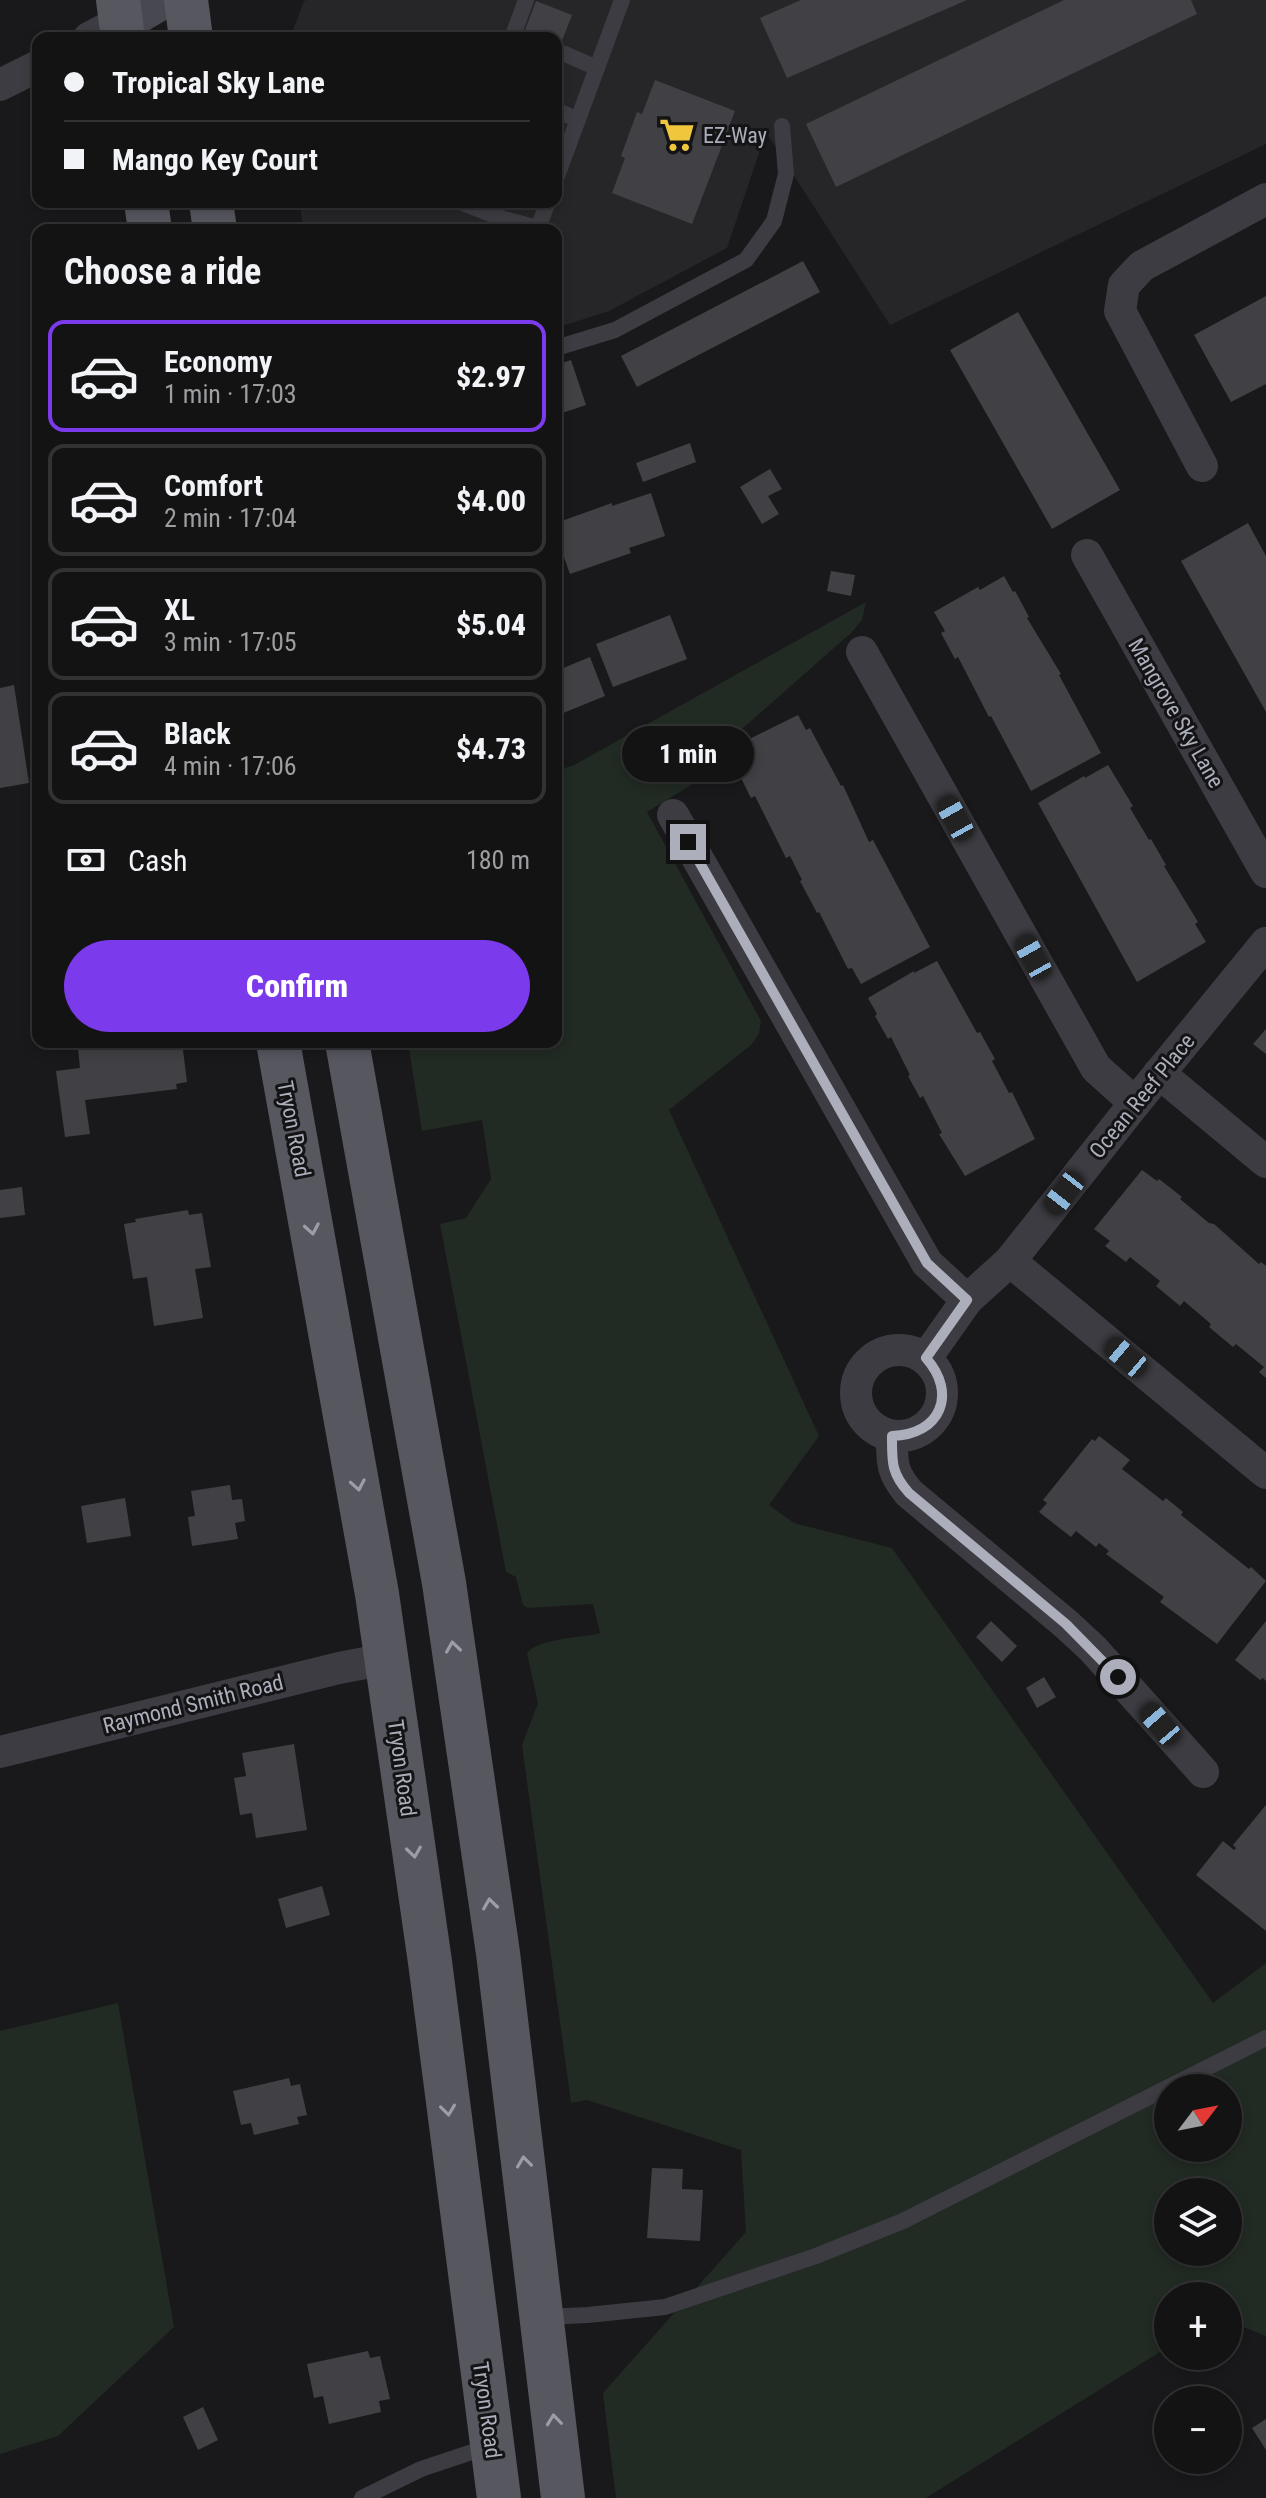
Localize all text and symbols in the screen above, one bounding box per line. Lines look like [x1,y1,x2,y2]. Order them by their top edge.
text: Tropical Sky Lane [112,65,325,100]
supermarket icon: EZ-Way [658,116,696,154]
place label: EZ-Way [703,123,767,148]
text: Mango Key Court [112,142,318,177]
text: Choose a ride [64,251,261,293]
icon: car [68,340,140,412]
text: Economy [164,344,272,379]
text: $2.97 [456,359,526,394]
text: 1 min · 17:03 [164,379,297,409]
icon: car [68,464,140,536]
text: Comfort [164,468,263,503]
text: $4.00 [456,483,526,518]
text: 2 min · 17:04 [164,503,297,533]
icon: car [68,588,140,660]
text: XL [164,592,195,627]
text: $5.04 [456,607,526,642]
text: 3 min · 17:05 [164,627,297,657]
street label: Mangrove Sky Lane [1123,634,1229,792]
icon: car [68,712,140,784]
text: Black [164,716,231,751]
callout: 1 min [622,726,754,782]
text: $4.73 [456,731,526,766]
text: 1 min [659,739,717,769]
text: 4 min · 17:06 [164,751,297,781]
car [933,791,977,845]
route end [670,824,706,860]
icon: cash [64,838,108,882]
text: Cash [128,843,188,878]
text: 180 m [466,845,530,875]
car [1011,930,1055,984]
button: Confirm [64,940,530,1032]
street label: Ocean Reef Place [1084,1029,1200,1163]
street label: Tryon Road [272,1079,316,1179]
car [1040,1167,1088,1219]
one-way arrow [303,1222,320,1236]
car [1100,1332,1152,1382]
one-way arrow [348,1478,365,1492]
one-way arrow [445,1640,462,1654]
route start [1100,1659,1136,1695]
street label: Raymond Smith Road [100,1670,286,1738]
car [1135,1698,1185,1750]
street label: Tryon Road [383,1718,421,1818]
one-way arrow [405,1846,422,1859]
one-way arrow [482,1898,499,1911]
north arrow [1154,2074,1242,2162]
map controls [1154,2074,1242,2474]
one-way arrow [440,2104,457,2117]
one-way arrow [515,2155,532,2168]
button: layers [1154,2178,1242,2266]
button: + [1154,2282,1242,2370]
street label: Tryon Road [468,2360,506,2460]
button: − [1154,2386,1242,2474]
one-way arrow [546,2414,563,2427]

